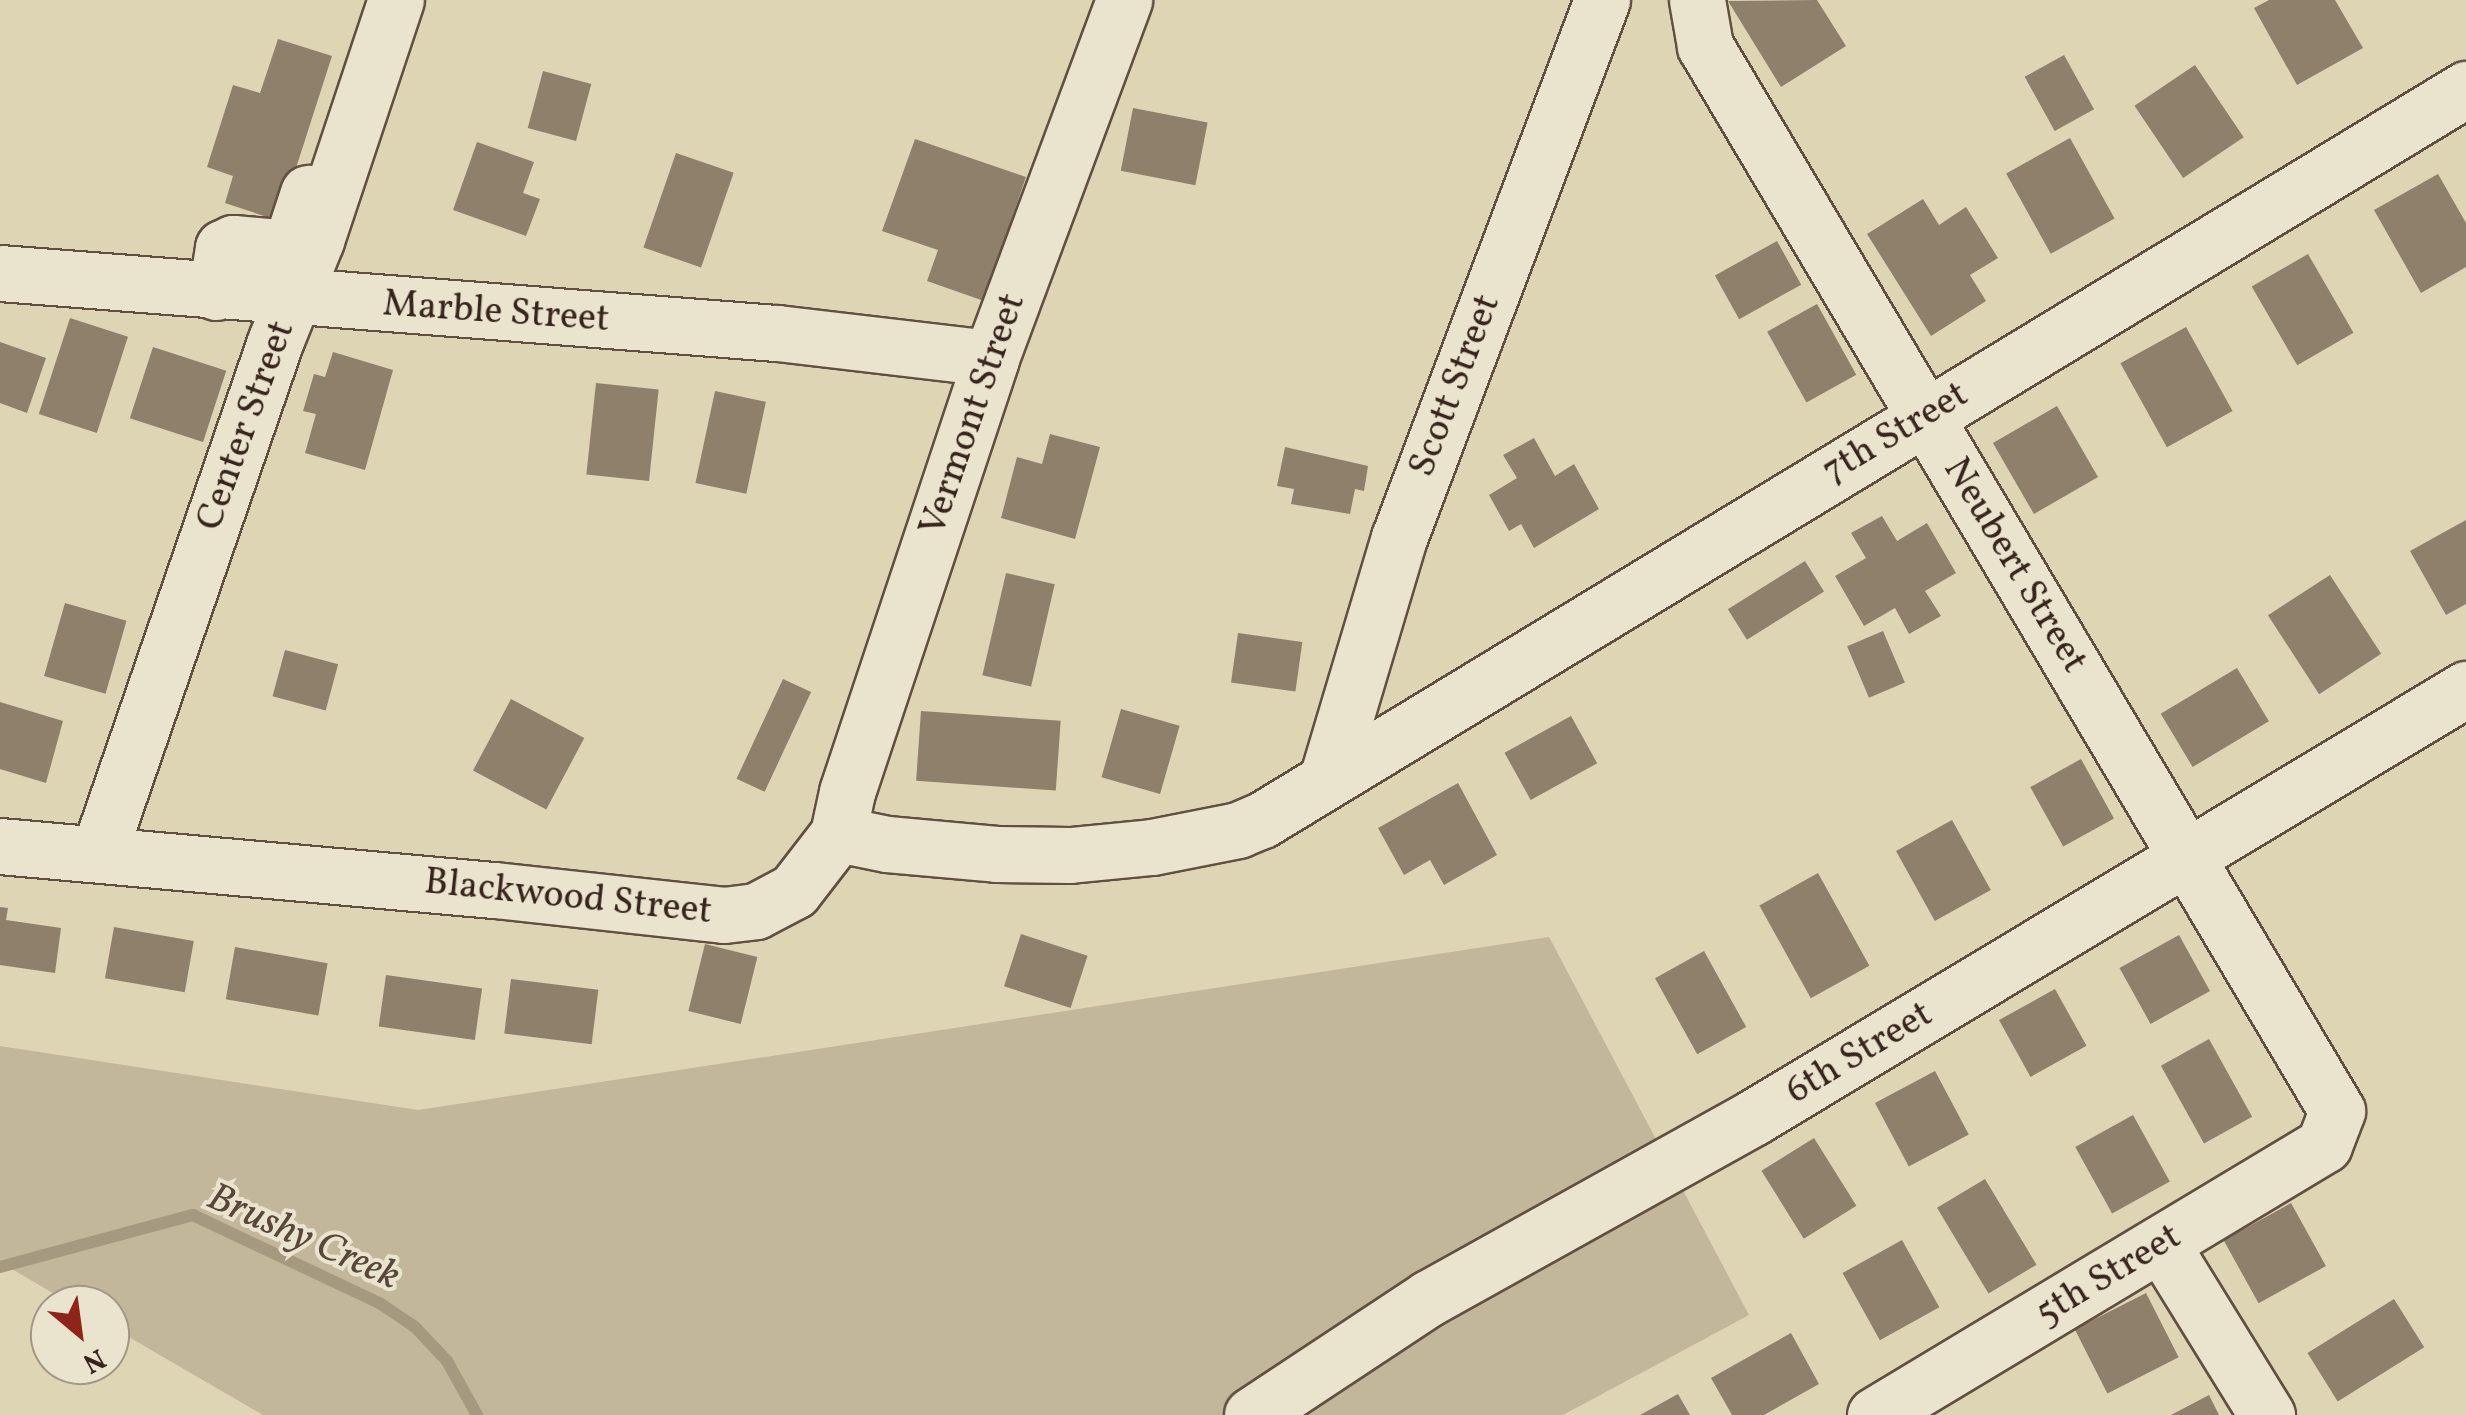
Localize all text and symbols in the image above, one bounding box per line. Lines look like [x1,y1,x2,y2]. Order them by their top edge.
street label: Marble Street [381,282,611,344]
street label: Vermont Street [911,288,1037,542]
street label: Scott Street [1400,288,1512,484]
street label: Center Street [188,315,306,537]
street label: 7th Street [1815,373,1977,495]
street label: Neubert Street [1932,450,2096,682]
street label: Blackwood Street [422,860,714,936]
street label: 6th Street [1779,993,1941,1115]
water label: Brushy Creek [199,1174,407,1302]
street label: 5th Street [2028,1215,2190,1337]
north arrow [30,1285,130,1385]
text: N [75,1338,112,1382]

